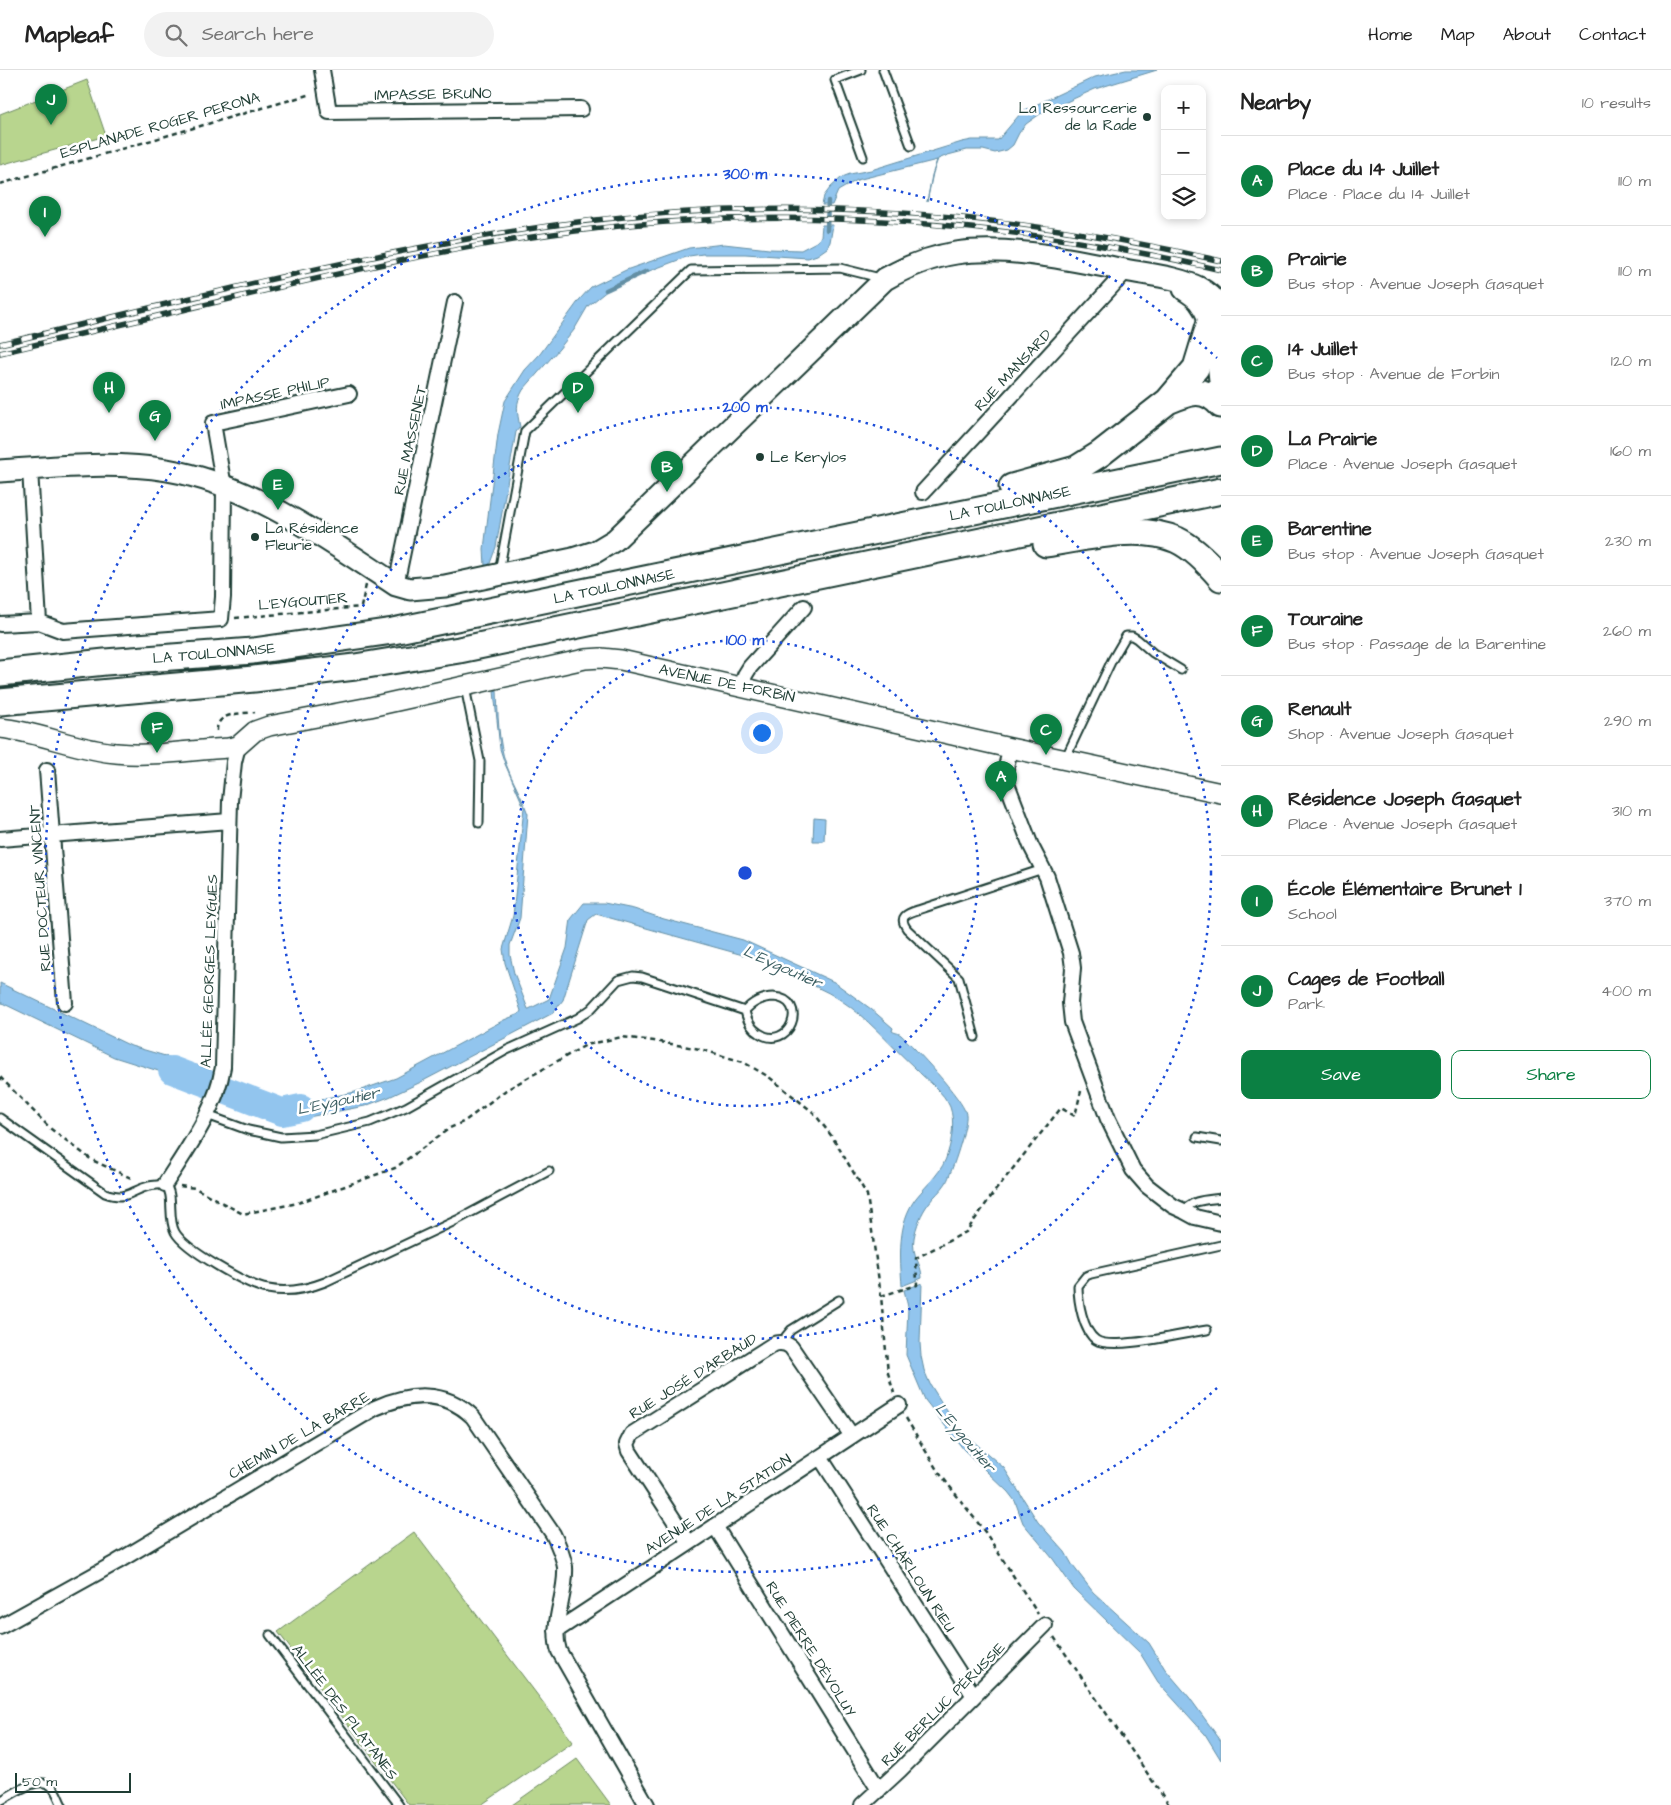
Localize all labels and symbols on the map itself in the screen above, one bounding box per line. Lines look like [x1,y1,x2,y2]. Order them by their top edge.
street label: IMPASSE BRUNO [374,83,492,106]
pin: J [35,84,67,125]
street label: ESPLANADE ROGER PERONA [58,87,263,164]
place label: La Ressourcerie de la Rade [1019,98,1137,136]
marker: La Ressourcerie de la Rade [1141,111,1153,123]
text: 300 m [722,164,767,185]
pin: I [29,196,61,237]
street label: RUE MANSARD [970,325,1057,416]
pin: H [93,372,125,413]
street label: IMPASSE PHILIP [219,372,332,415]
pin: D [562,372,594,413]
street label: RUE MASSENET [389,383,433,497]
text: 200 m [721,397,768,418]
pin: G [139,400,171,441]
place label: Le Kerylos [770,447,847,469]
pin: B [651,451,683,492]
marker: Le Kerylos [754,451,766,463]
pin: E [262,469,294,510]
street label: LA TOULONNAISE [948,480,1073,527]
place label: La Résidence Fleurie [265,518,359,556]
marker: La Résidence Fleurie [249,531,261,543]
street label: LA TOULONNAISE [552,563,677,610]
street label: L'EYGOUTIER [257,587,349,616]
text: 100 m [726,630,765,651]
street label: LA TOULONNAISE [152,638,277,669]
street label: AVENUE DE FORBIN [657,659,797,708]
pin: F [141,712,173,753]
pin: C [1030,714,1062,755]
your location [749,720,775,746]
pin: A [985,761,1017,802]
street label: RUE DOCTEUR VINCENT [24,803,57,972]
centre of rings [736,864,754,882]
street label: ALLÉE GEORGES LEYGUES [196,874,223,1068]
water label: L'Eygoutier [739,940,827,996]
water label: L'Eygoutier [295,1081,384,1121]
street label: RUE JOSÉ D'ARBAUD [625,1328,762,1424]
street label: CHEMIN DE LA BARRE [225,1386,374,1484]
water label: L'Eygoutier [929,1399,1002,1479]
street label: AVENUE DE LA STATION [641,1449,796,1560]
street label: RUE CHARLOUN RIEU [861,1500,960,1636]
street label: RUE PIERRE DÉVOLUY [760,1578,861,1721]
street label: RUE BERLUC PÉRUSSIE [877,1638,1010,1771]
street label: ALLÉE DES PLATANES [287,1640,403,1785]
scale bar [15,1770,131,1793]

